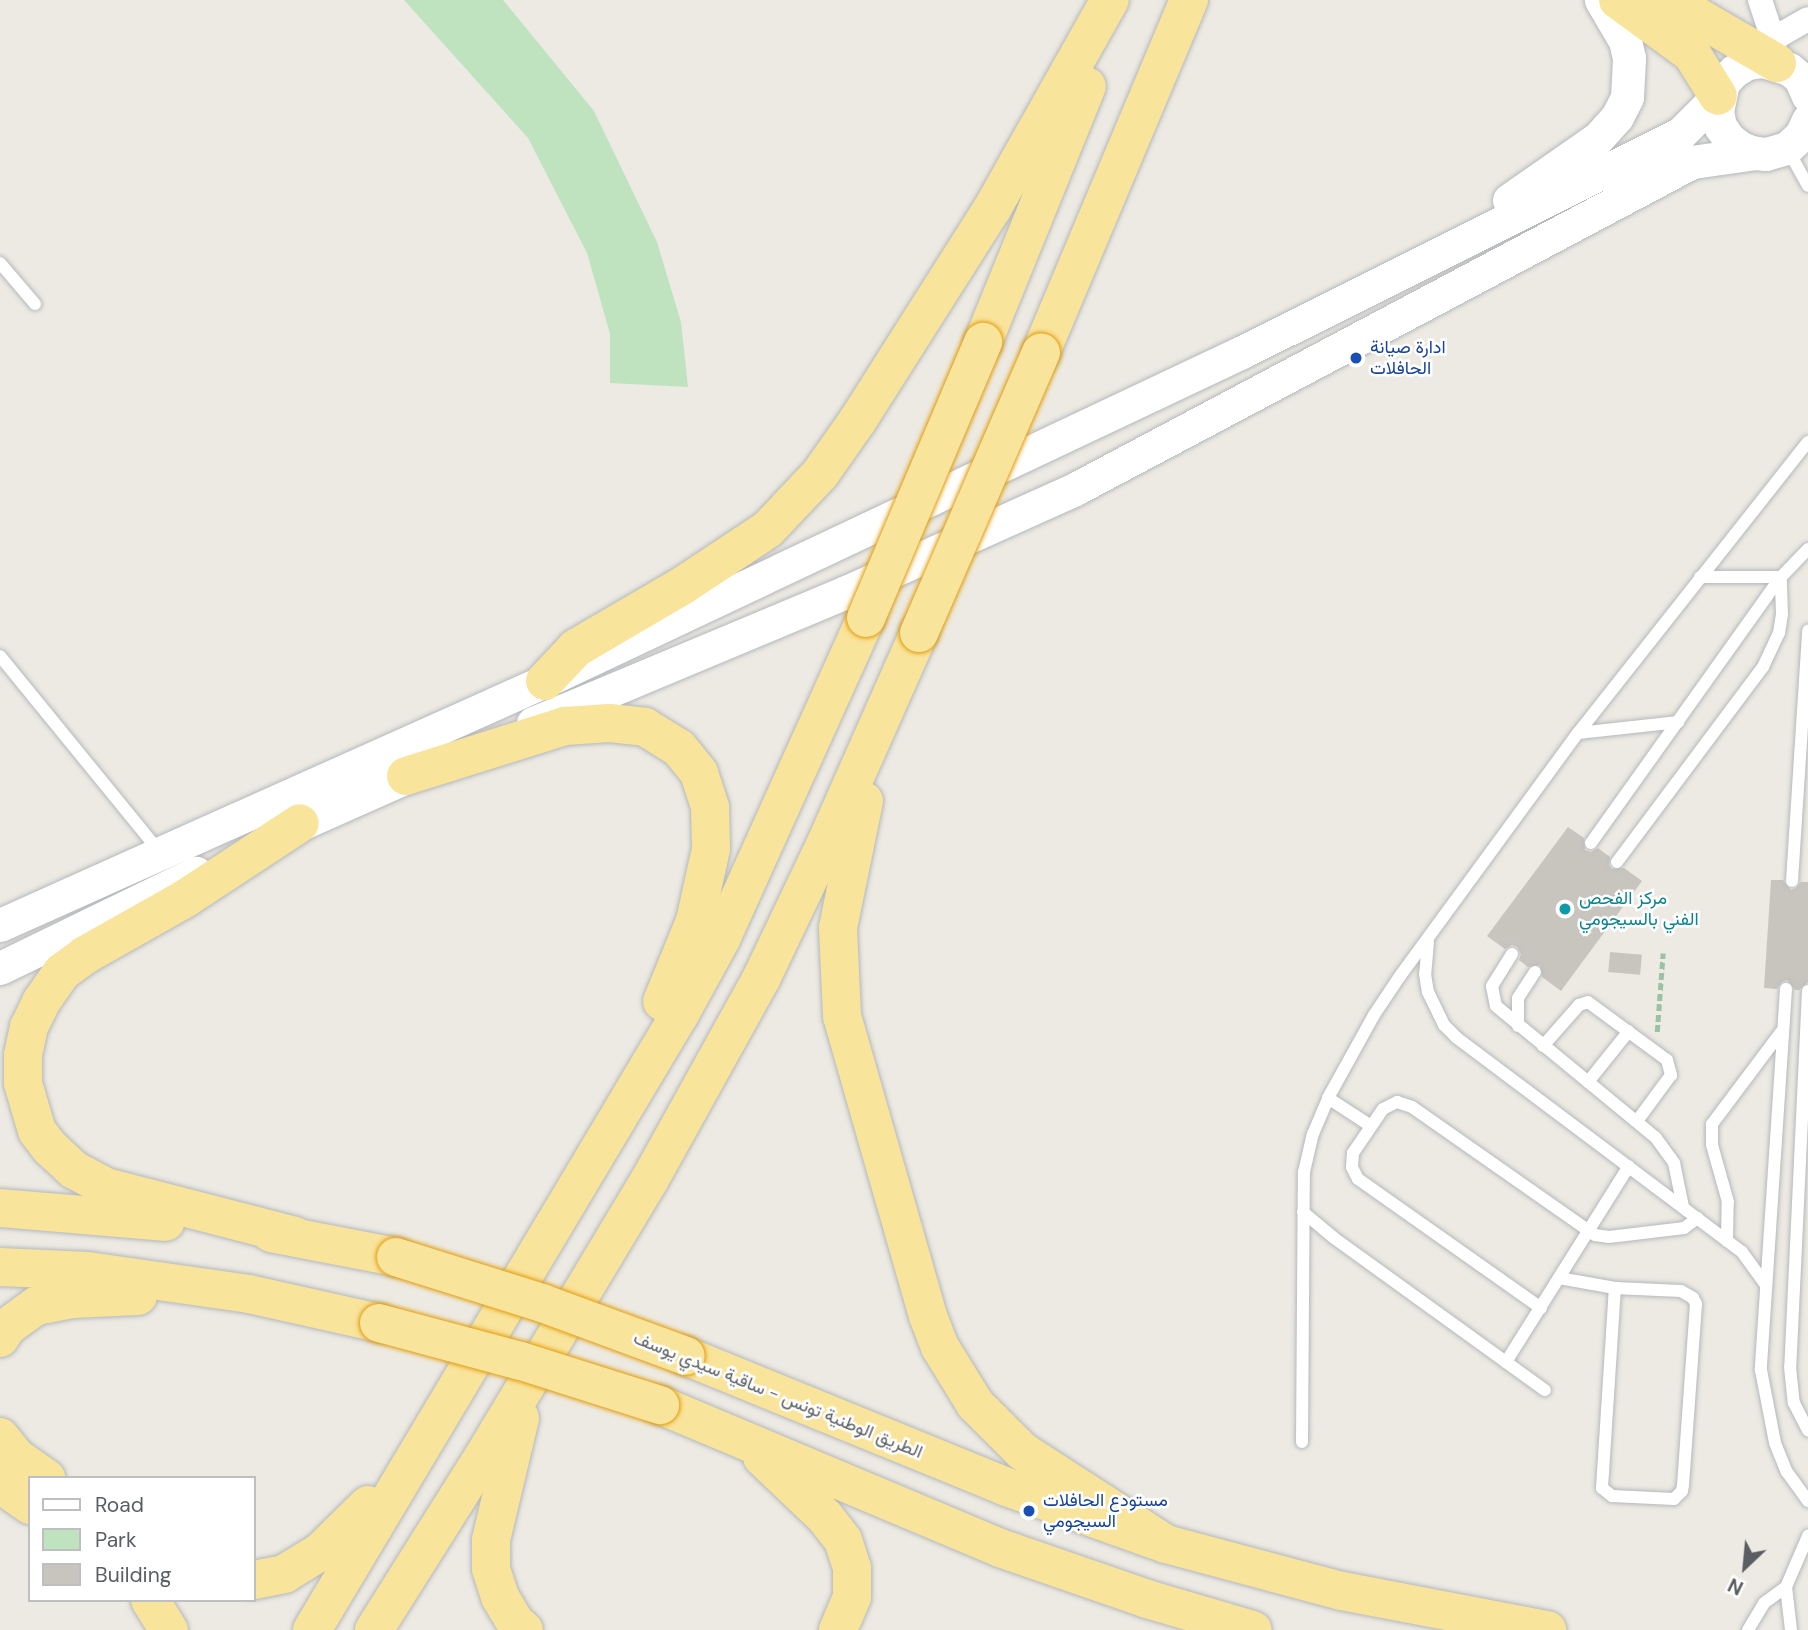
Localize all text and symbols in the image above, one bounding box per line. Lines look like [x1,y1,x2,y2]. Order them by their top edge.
place label: ادارة صيانة الحافلات [1370,337,1446,380]
marker: ادارة صيانة الحافلات [1348,350,1364,366]
place label: مركز الفحص الفني بالسيجومي [1579,888,1699,930]
marker: مركز الفحص الفني بالسيجومي [1557,901,1573,917]
street label: الطريق الوطنية تونس - ساقية سيدي يوسف [630,1327,926,1463]
legend [28,1476,256,1602]
place label: مستودع الحافلات السيجومي [1043,1490,1168,1532]
text: Road [95,1491,144,1519]
marker: مستودع الحافلات السيجومي [1021,1503,1037,1519]
text: Park [95,1526,136,1554]
north arrow [1710,1532,1780,1602]
text: Building [95,1561,171,1589]
text: N [1724,1572,1747,1601]

